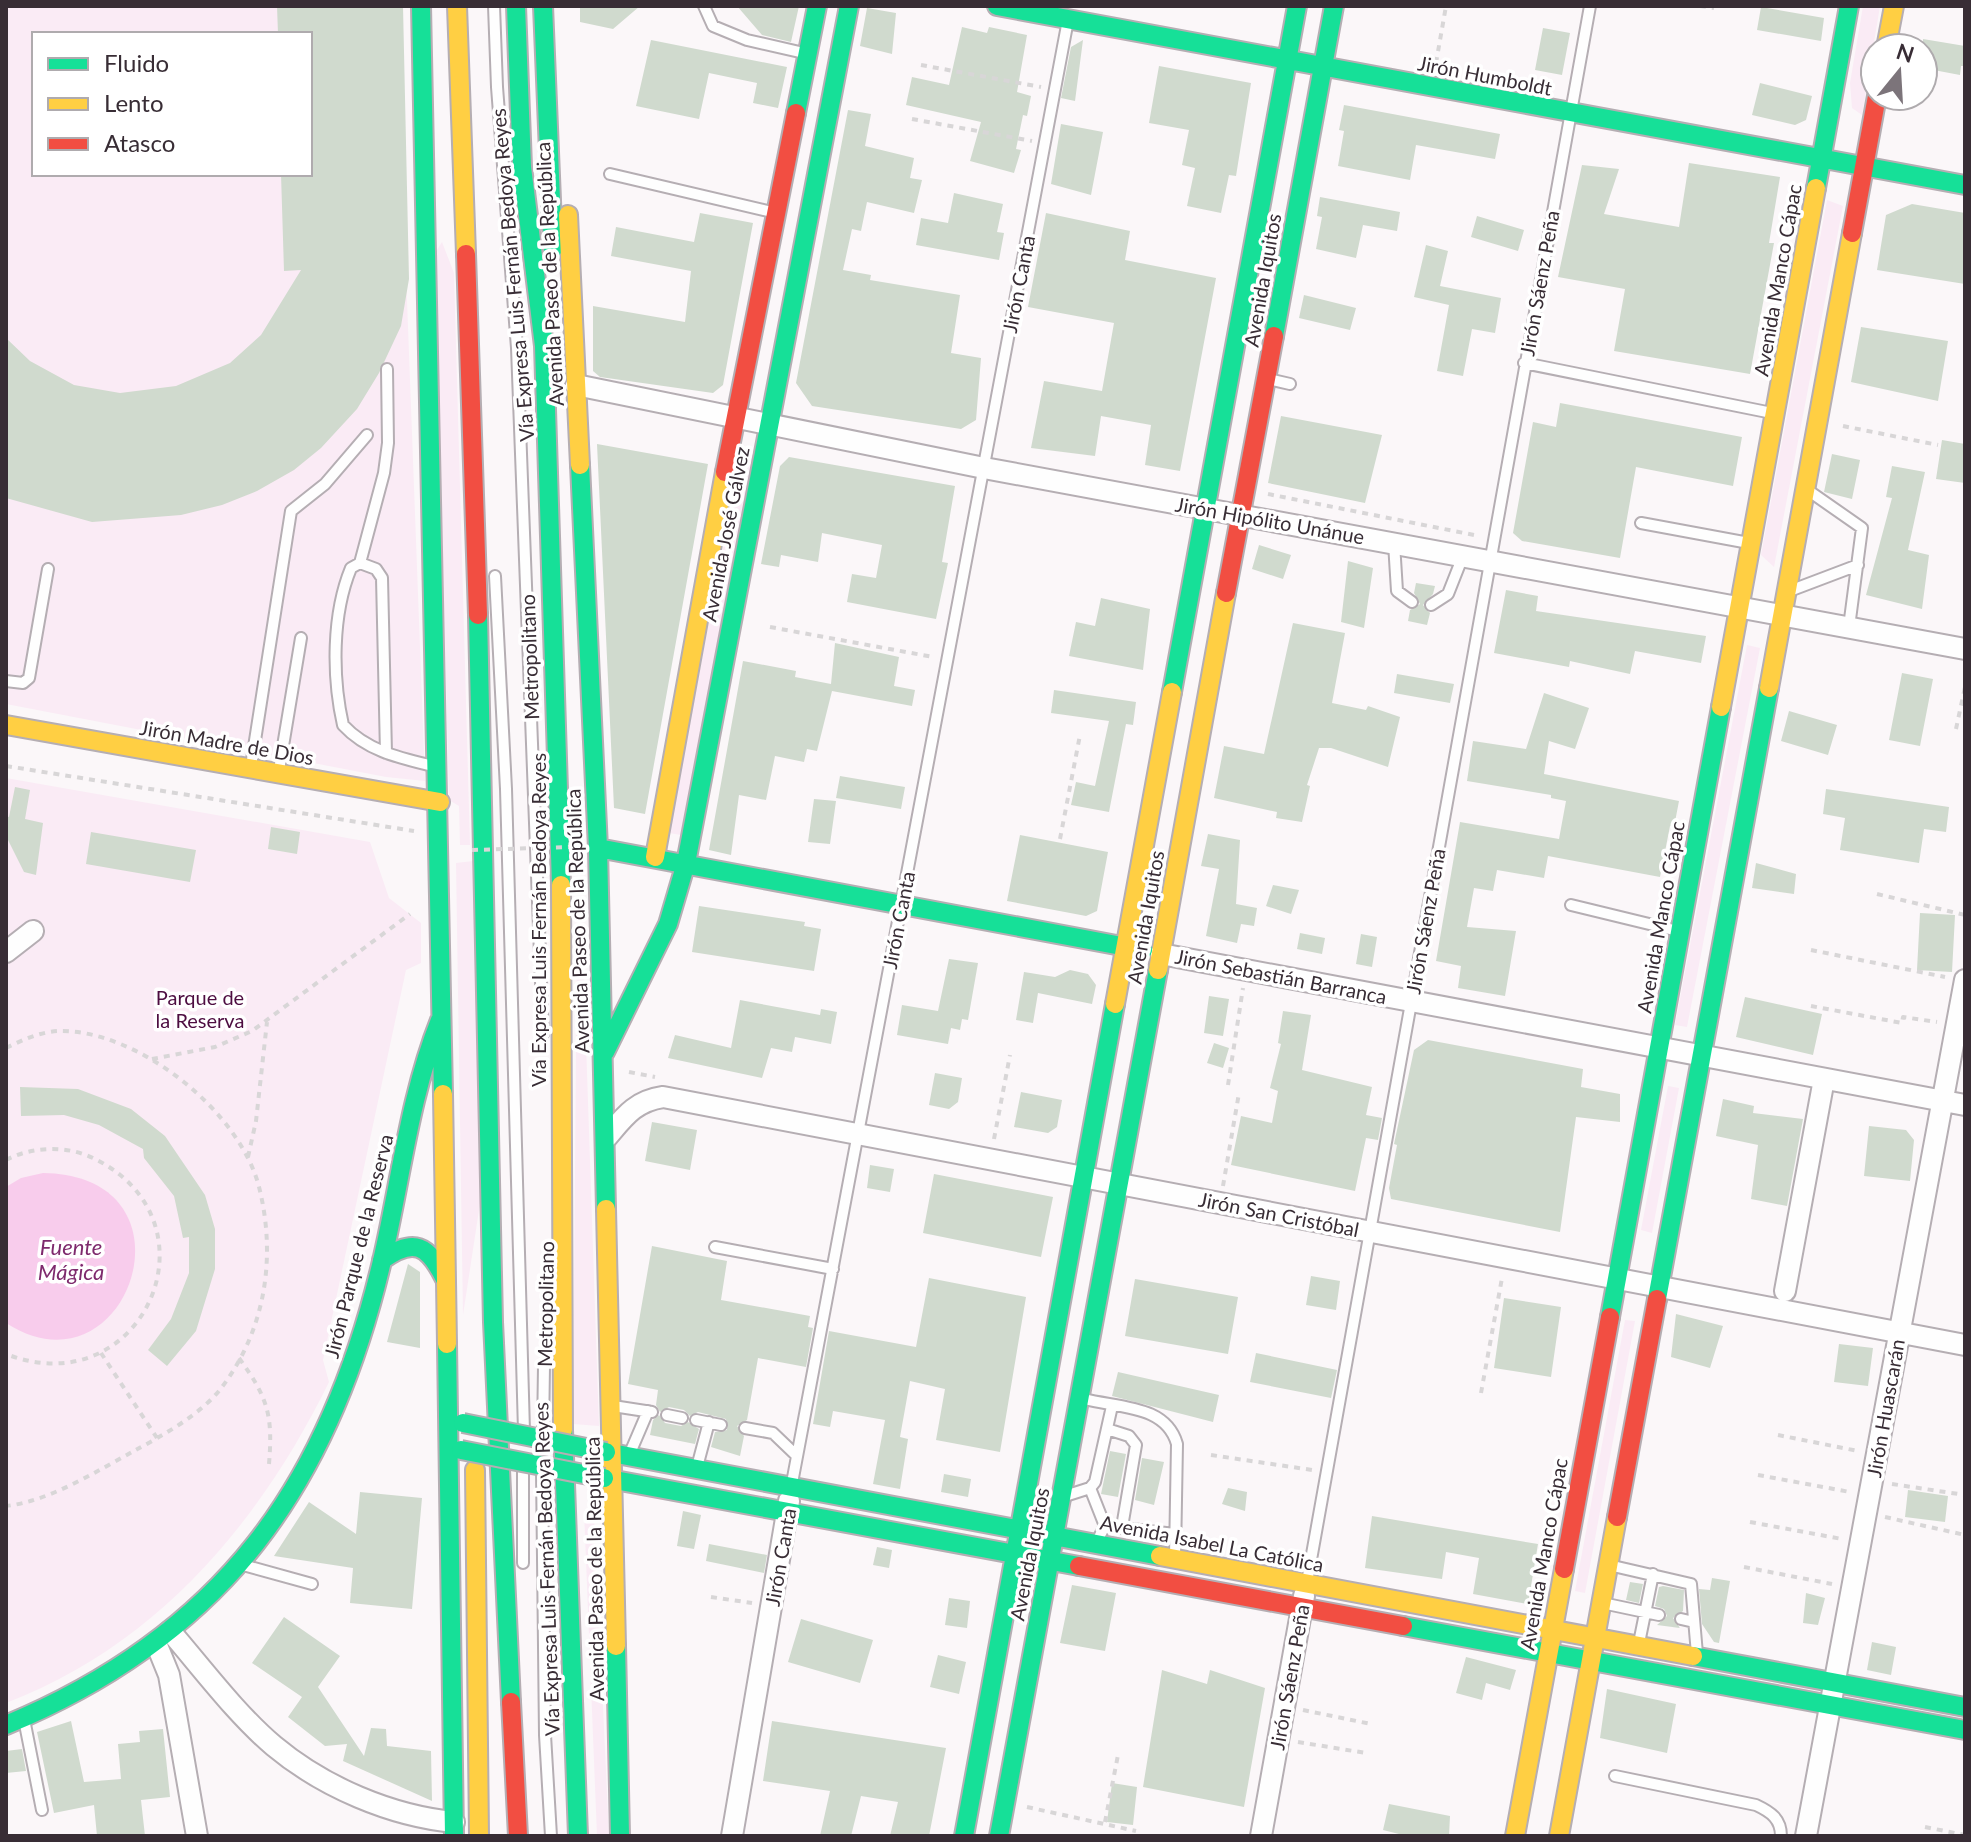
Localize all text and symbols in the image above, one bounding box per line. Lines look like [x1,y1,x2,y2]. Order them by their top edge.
legend [32,32,312,176]
north arrow [1859,32,1939,112]
text: N [1893,37,1918,68]
text: Fluido [104,48,169,77]
street label: Jirón Humboldt [1416,50,1554,100]
text: Lento [104,88,164,117]
street label: Vía Expresa Luis Fernán Bedoya Reyes [485,108,539,442]
text: Atasco [104,128,175,157]
street label: Avenida Paseo de la República [530,141,568,407]
street label: Avenida Manco Cápac [1748,182,1806,378]
street label: Jirón Sáenz Peña [1514,208,1564,358]
street label: Avenida Iquitos [1238,211,1286,349]
street label: Jirón Canta [997,233,1039,335]
street label: Avenida José Gálvez [696,445,754,623]
street label: Jirón Hipólito Unánue [1174,492,1366,548]
street label: Metropolitano [515,594,543,720]
street label: Jirón Madre de Dios [138,715,316,769]
street label: Vía Expresa Luis Fernán Bedoya Reyes [526,753,550,1087]
street label: Avenida Paseo de la República [560,788,594,1054]
street label: Avenida Manco Cápac [1631,819,1689,1015]
street label: Jirón Sáenz Peña [1400,846,1450,996]
street label: Avenida Iquitos [1121,848,1169,986]
street label: Jirón Canta [877,869,919,971]
street label: Jirón Sebastián Barranca [1173,944,1389,1008]
park label: Parque de la Reserva [156,985,244,1032]
street label: Jirón Parque de la Reserva [319,1132,397,1360]
street label: Jirón San Cristóbal [1197,1187,1361,1241]
water label: Fuente Mágica [38,1233,104,1285]
street label: Metropolitano [532,1241,558,1367]
street label: Jirón Huascarán [1861,1337,1909,1479]
street label: Vía Expresa Luis Fernán Bedoya Reyes [528,1402,564,1736]
street label: Avenida Paseo de la República [580,1437,608,1701]
street label: Avenida Manco Cápac [1514,1456,1572,1652]
street label: Avenida Iquitos [1004,1485,1054,1623]
street label: Jirón Canta [760,1506,800,1608]
street label: Avenida Isabel La Católica [1098,1510,1326,1576]
street label: Jirón Sáenz Peña [1264,1602,1314,1752]

